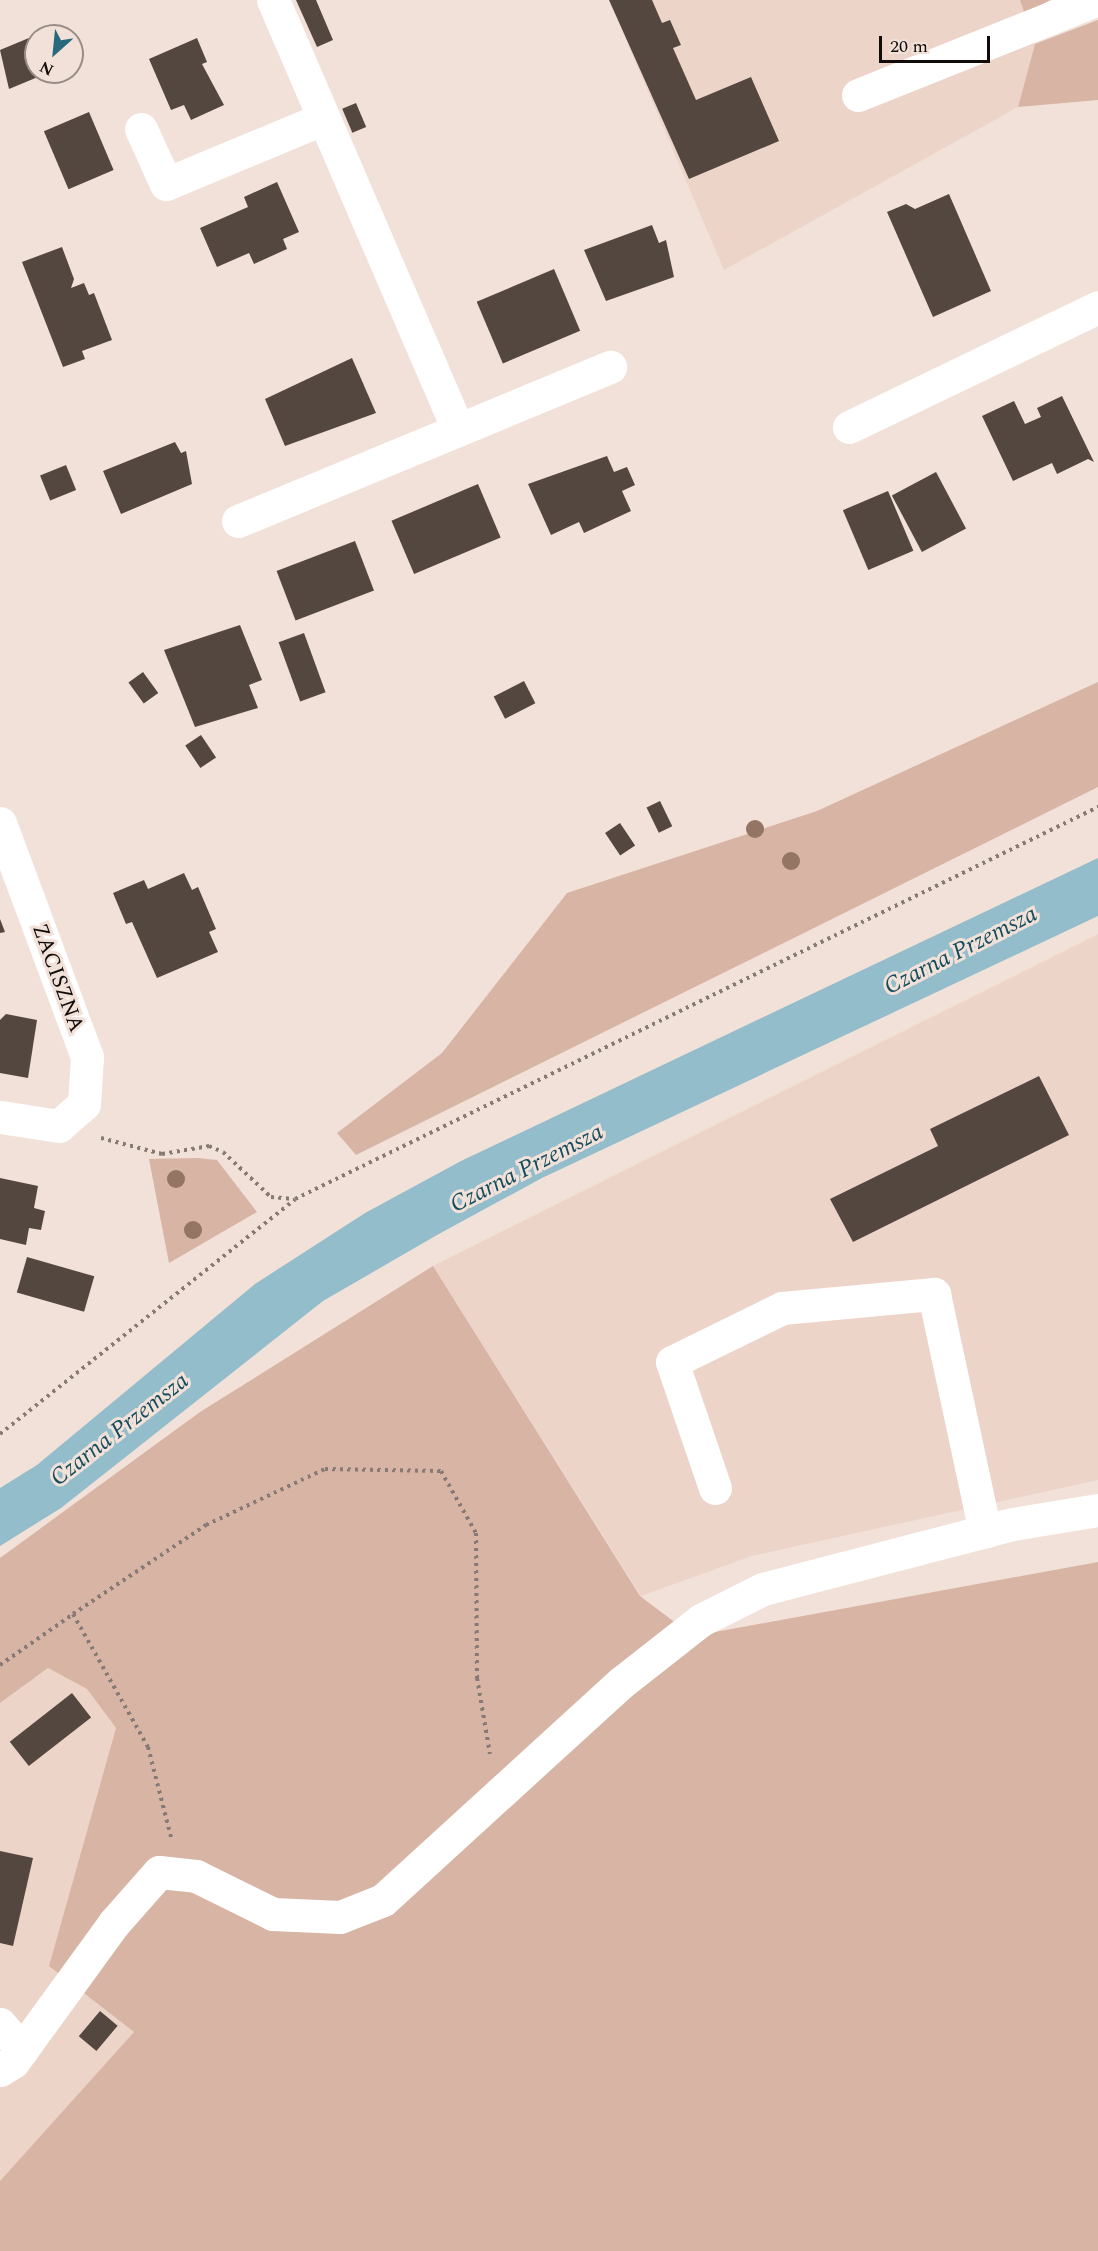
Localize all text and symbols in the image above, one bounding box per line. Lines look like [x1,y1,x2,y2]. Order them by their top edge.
north arrow [24,24,84,84]
scale bar [882,24,993,62]
text: 20 m [890,33,928,60]
text: N [35,55,58,82]
water label: Czarna Przemsza [880,900,1042,1002]
street label: ZACISZNA [26,920,90,1036]
water label: Czarna Przemsza [446,1118,608,1220]
water label: Czarna Przemsza [45,1367,195,1493]

